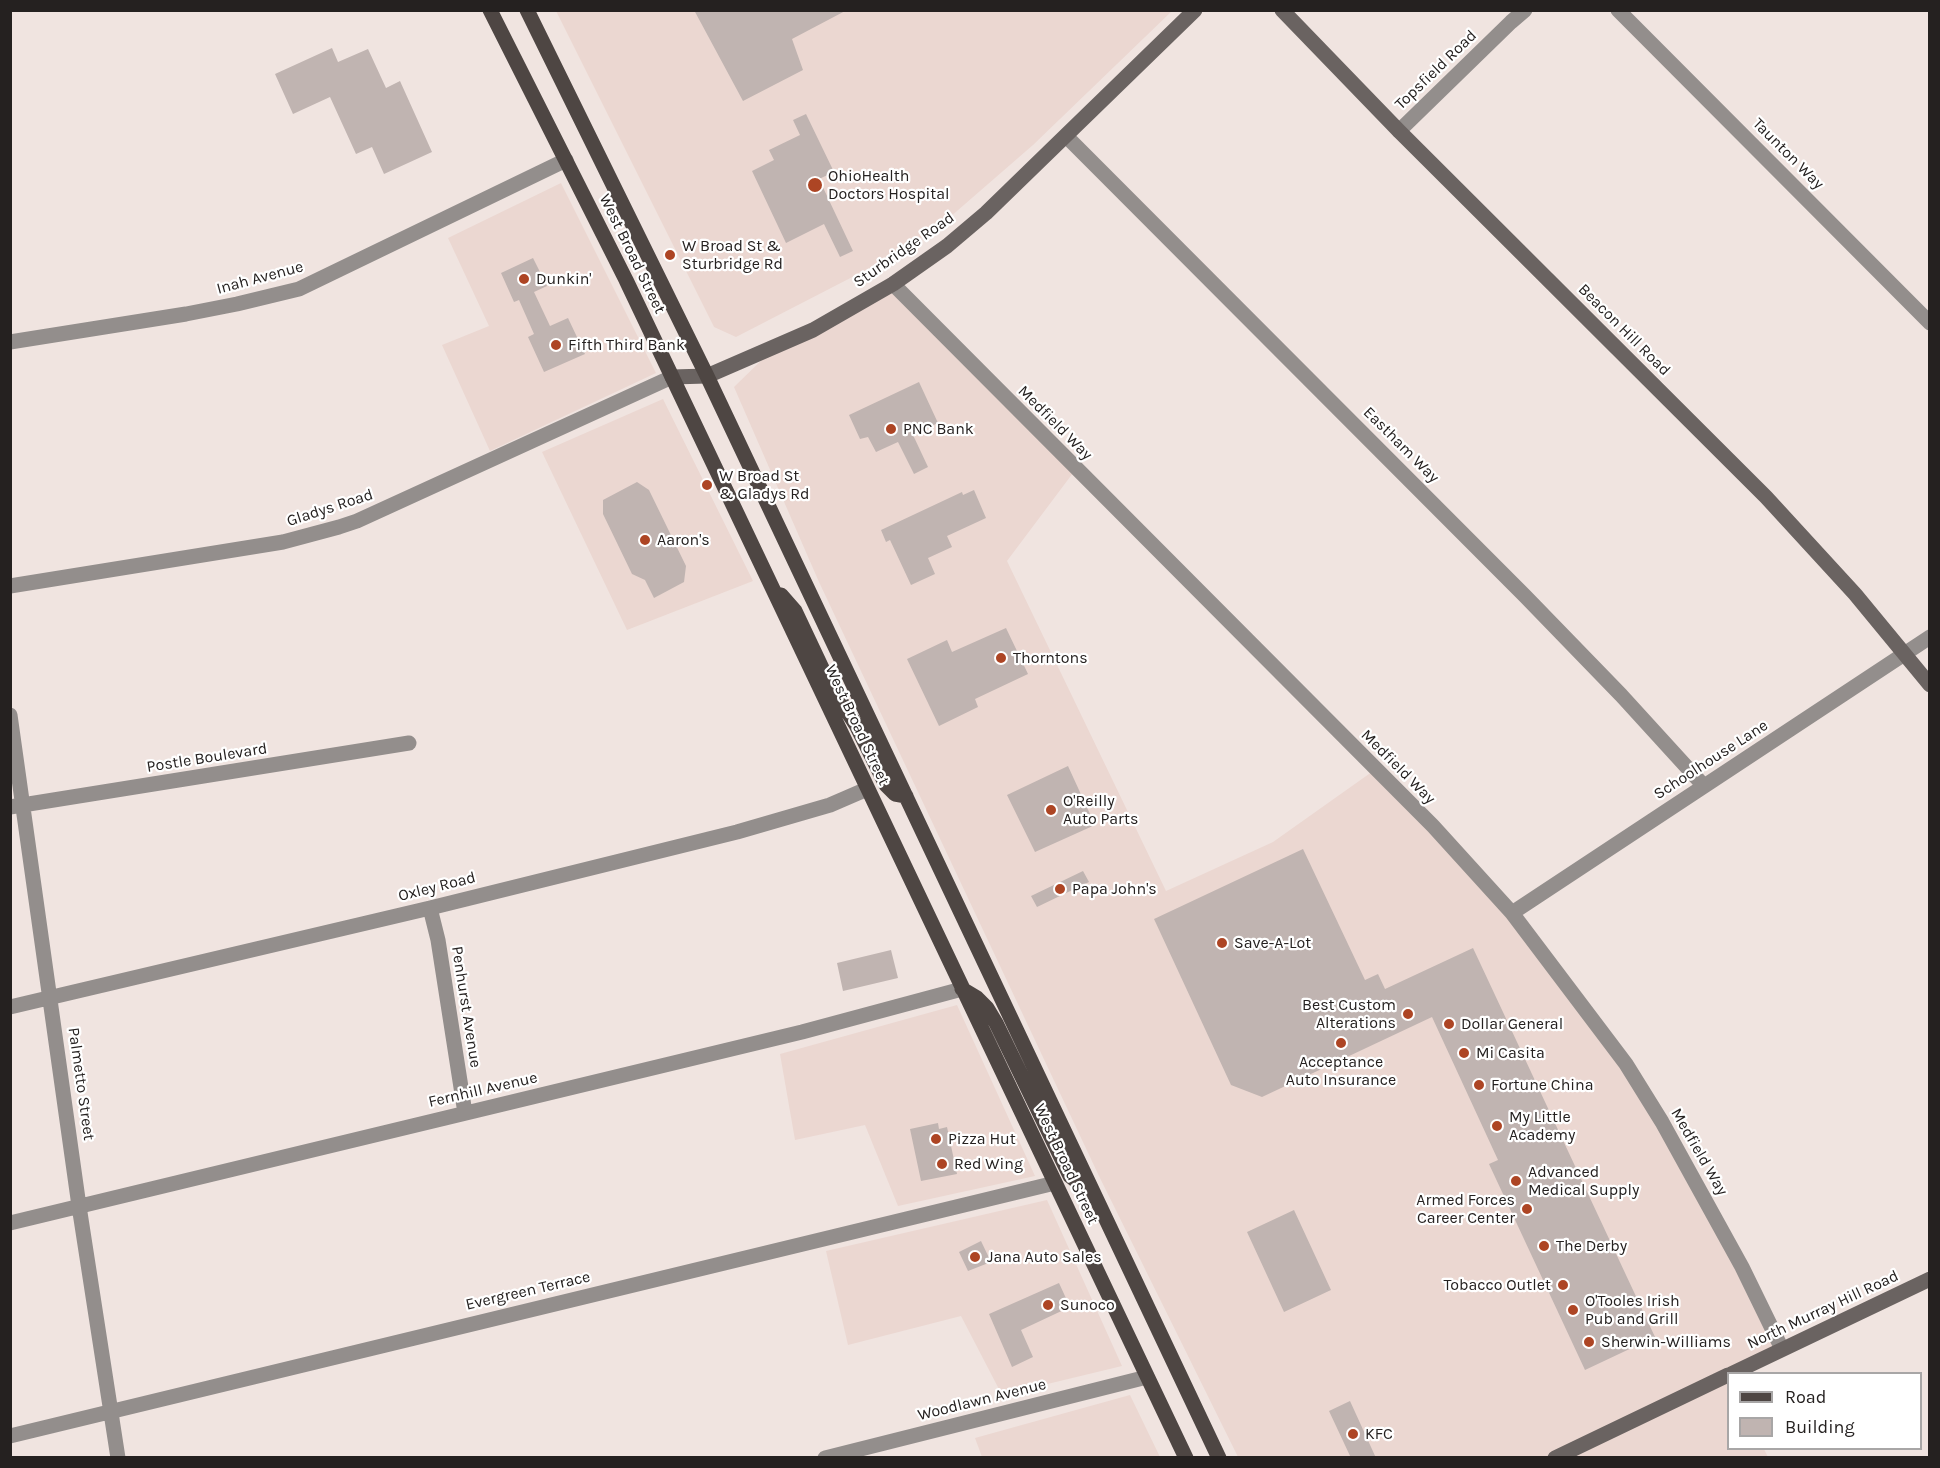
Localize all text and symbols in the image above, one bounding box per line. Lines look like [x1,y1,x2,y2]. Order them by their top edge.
street label: Topsfield Road [1391,26,1481,114]
street label: Taunton Way [1748,114,1828,194]
place label: OhioHealth Doctors Hospital [828,166,950,204]
marker: OhioHealth Doctors Hospital [806,176,824,194]
street label: West Broad Street [595,191,669,317]
street label: Sturbridge Road [850,208,958,292]
place label: W Broad St & Sturbridge Rd [682,236,783,274]
marker: W Broad St & Sturbridge Rd [663,248,677,262]
street label: Inah Avenue [215,257,305,299]
place label: Dunkin' [536,269,592,289]
marker: Dunkin' [517,272,531,286]
street label: Beacon Hill Road [1574,280,1674,380]
place label: Fifth Third Bank [568,335,685,355]
marker: Fifth Third Bank [549,338,563,352]
street label: Medfield Way [1014,382,1096,464]
street label: Eastham Way [1359,403,1443,487]
place label: PNC Bank [903,419,974,439]
marker: PNC Bank [884,422,898,436]
place label: W Broad St & Gladys Rd [719,466,809,504]
marker: W Broad St & Gladys Rd [700,478,714,492]
street label: Gladys Road [284,485,376,531]
place label: Aaron's [657,530,710,550]
marker: Aaron's [638,533,652,547]
place label: Thorntons [1013,648,1088,668]
marker: Thorntons [994,651,1008,665]
street label: West Broad Street [821,662,893,788]
street label: Schoolhouse Lane [1650,716,1772,804]
street label: Medfield Way [1357,726,1439,808]
street label: Postle Boulevard [145,739,269,777]
place label: O'Reilly Auto Parts [1063,791,1138,829]
marker: O'Reilly Auto Parts [1044,803,1058,817]
street label: Oxley Road [396,868,478,906]
place label: Papa John's [1072,879,1157,899]
marker: Papa John's [1053,882,1067,896]
place label: Save-A-Lot [1234,933,1311,953]
marker: Save-A-Lot [1215,936,1229,950]
street label: Penhurst Avenue [447,945,485,1069]
place label: Best Custom Alterations [1302,995,1396,1033]
marker: Best Custom Alterations [1401,1007,1415,1021]
place label: Dollar General [1461,1014,1563,1034]
marker: Dollar General [1442,1017,1456,1031]
street label: Palmetto Street [64,1026,98,1142]
marker: Acceptance Auto Insurance [1334,1036,1348,1050]
place label: Mi Casita [1476,1043,1545,1063]
marker: Mi Casita [1457,1046,1471,1060]
place label: Acceptance Auto Insurance [1286,1052,1396,1090]
street label: Fernhill Avenue [427,1068,539,1112]
place label: Fortune China [1491,1075,1594,1095]
marker: Fortune China [1472,1078,1486,1092]
street label: West Broad Street [1030,1101,1102,1227]
street label: Medfield Way [1666,1105,1732,1199]
place label: My Little Academy [1509,1107,1575,1145]
marker: My Little Academy [1490,1119,1504,1133]
place label: Pizza Hut [948,1129,1016,1149]
marker: Pizza Hut [929,1132,943,1146]
place label: Red Wing [954,1154,1023,1174]
marker: Red Wing [935,1157,949,1171]
place label: Advanced Medical Supply [1528,1162,1639,1200]
marker: Advanced Medical Supply [1509,1174,1523,1188]
place label: Armed Forces Career Center [1416,1190,1515,1228]
marker: Armed Forces Career Center [1520,1202,1534,1216]
place label: The Derby [1556,1236,1627,1256]
marker: The Derby [1537,1239,1551,1253]
place label: Jana Auto Sales [987,1247,1102,1267]
marker: Jana Auto Sales [968,1250,982,1264]
street label: North Murray Hill Road [1744,1266,1902,1354]
street label: Evergreen Terrace [464,1267,592,1315]
place label: Tobacco Outlet [1443,1275,1551,1295]
marker: Tobacco Outlet [1556,1278,1570,1292]
place label: O'Tooles Irish Pub and Grill [1585,1291,1680,1329]
place label: Sunoco [1060,1295,1115,1315]
marker: Sunoco [1041,1298,1055,1312]
marker: O'Tooles Irish Pub and Grill [1566,1303,1580,1317]
place label: Sherwin-Williams [1601,1332,1731,1352]
marker: Sherwin-Williams [1582,1335,1596,1349]
legend [1727,1372,1922,1450]
street label: Woodlawn Avenue [916,1375,1048,1425]
text: Road [1785,1386,1826,1408]
text: Building [1785,1416,1855,1438]
place label: KFC [1365,1424,1393,1444]
marker: KFC [1346,1427,1360,1441]

